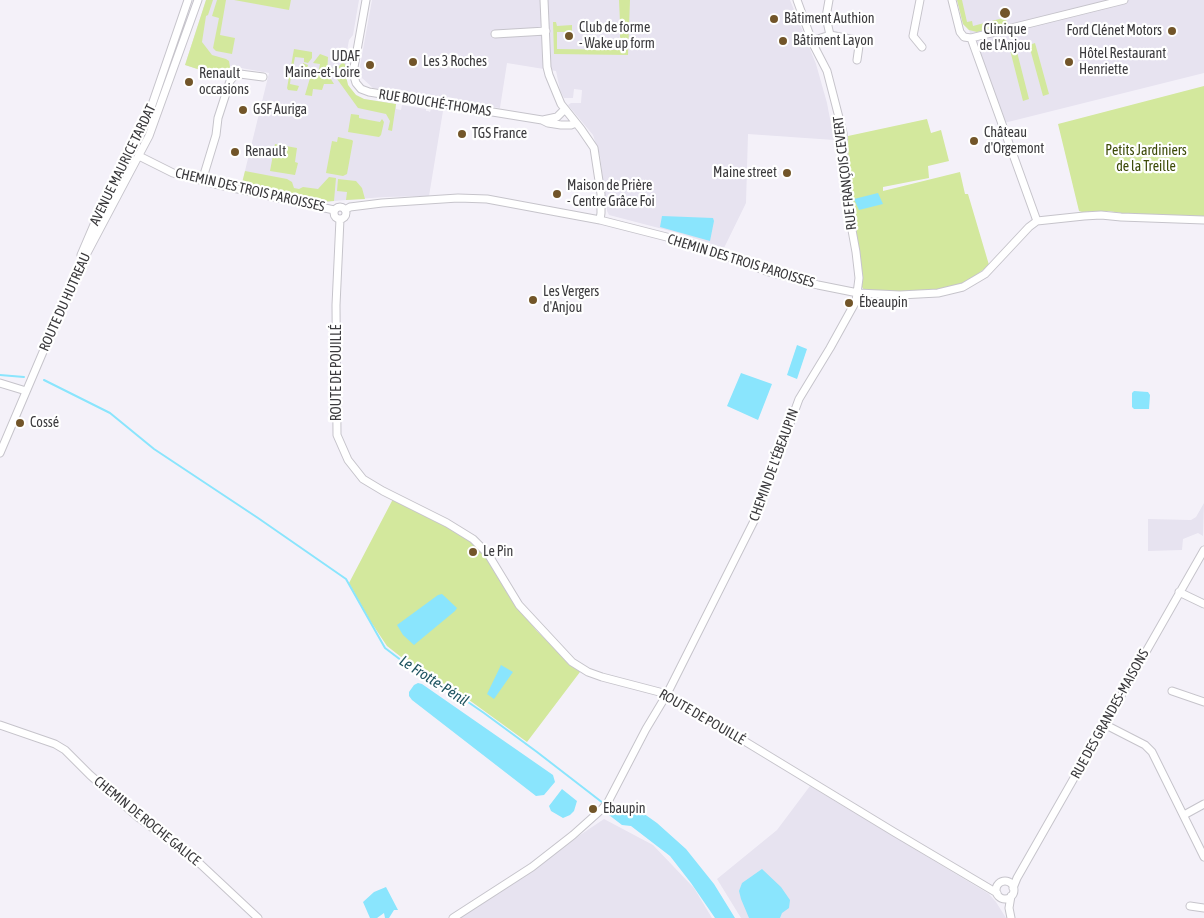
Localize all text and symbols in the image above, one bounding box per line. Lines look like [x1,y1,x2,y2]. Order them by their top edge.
marker: Clinique de l'Anjou [998,6,1012,20]
place label: Bâtiment Authion [784,11,875,27]
marker: Bâtiment Authion [768,13,780,25]
place label: Club de forme - Wake up form [579,20,655,52]
place label: Clinique de l'Anjou [979,22,1031,54]
place label: Ford Clénet Motors [1067,23,1162,39]
marker: Ford Clénet Motors [1166,25,1178,37]
marker: Club de forme - Wake up form [563,30,575,42]
place label: Bâtiment Layon [793,33,873,49]
marker: Bâtiment Layon [777,35,789,47]
place label: Hôtel Restaurant Henriette [1079,46,1166,78]
place label: UDAF Maine-et-Loire [285,49,360,82]
place label: Les 3 Roches [423,54,487,70]
marker: Les 3 Roches [407,56,419,68]
marker: Hôtel Restaurant Henriette [1063,56,1075,68]
marker: UDAF Maine-et-Loire [364,59,376,71]
place label: Renault occasions [199,66,249,98]
marker: Renault occasions [183,76,195,88]
street label: RUE BOUCHÉ-THOMAS [377,86,493,120]
street label: AVENUE MAURICE TARDAT [86,102,160,228]
place label: GSF Auriga [253,102,307,118]
marker: GSF Auriga [237,104,249,116]
street label: RUE FRANÇOIS CEVERT [830,115,860,231]
place label: Château d'Orgemont [984,125,1044,158]
place label: TGS France [472,126,527,142]
marker: TGS France [456,128,468,140]
marker: Château d'Orgemont [968,135,980,147]
park label: Petits Jardiniers de la Treille [1105,143,1187,176]
place label: Renault [245,144,286,160]
marker: Renault [229,146,241,158]
street label: CHEMIN DES TROIS PAROISSES [174,165,326,215]
place label: Maine street [713,165,777,181]
marker: Maine street [781,167,793,179]
place label: Maison de Prière - Centre Grâce Foi [567,178,655,210]
marker: Maison de Prière - Centre Grâce Foi [551,188,563,200]
street label: CHEMIN DES TROIS PAROISSES [665,231,817,291]
street label: ROUTE DU HUTREAU [36,250,94,354]
place label: Les Vergers d'Anjou [543,284,599,316]
marker: Les Vergers d'Anjou [527,294,539,306]
place label: Ébeaupin [859,295,908,311]
marker: Ébeaupin [843,297,855,309]
street label: ROUTE DE POUILLÉ [329,325,345,421]
street label: CHEMIN DE L'ÉBEAUPIN [746,406,802,524]
place label: Cossé [30,415,59,431]
marker: Cossé [14,417,26,429]
place label: Le Pin [483,544,513,560]
marker: Le Pin [467,546,479,558]
street label: RUE DES GRANDES-MAISONS [1067,646,1153,782]
water label: Le Frotte-Pénil [396,652,472,710]
street label: ROUTE DE POUILLÉ [656,686,748,748]
street label: CHEMIN DE ROCHE GALICE [90,773,204,869]
place label: Ebaupin [603,801,646,817]
marker: Ebaupin [587,803,599,815]

